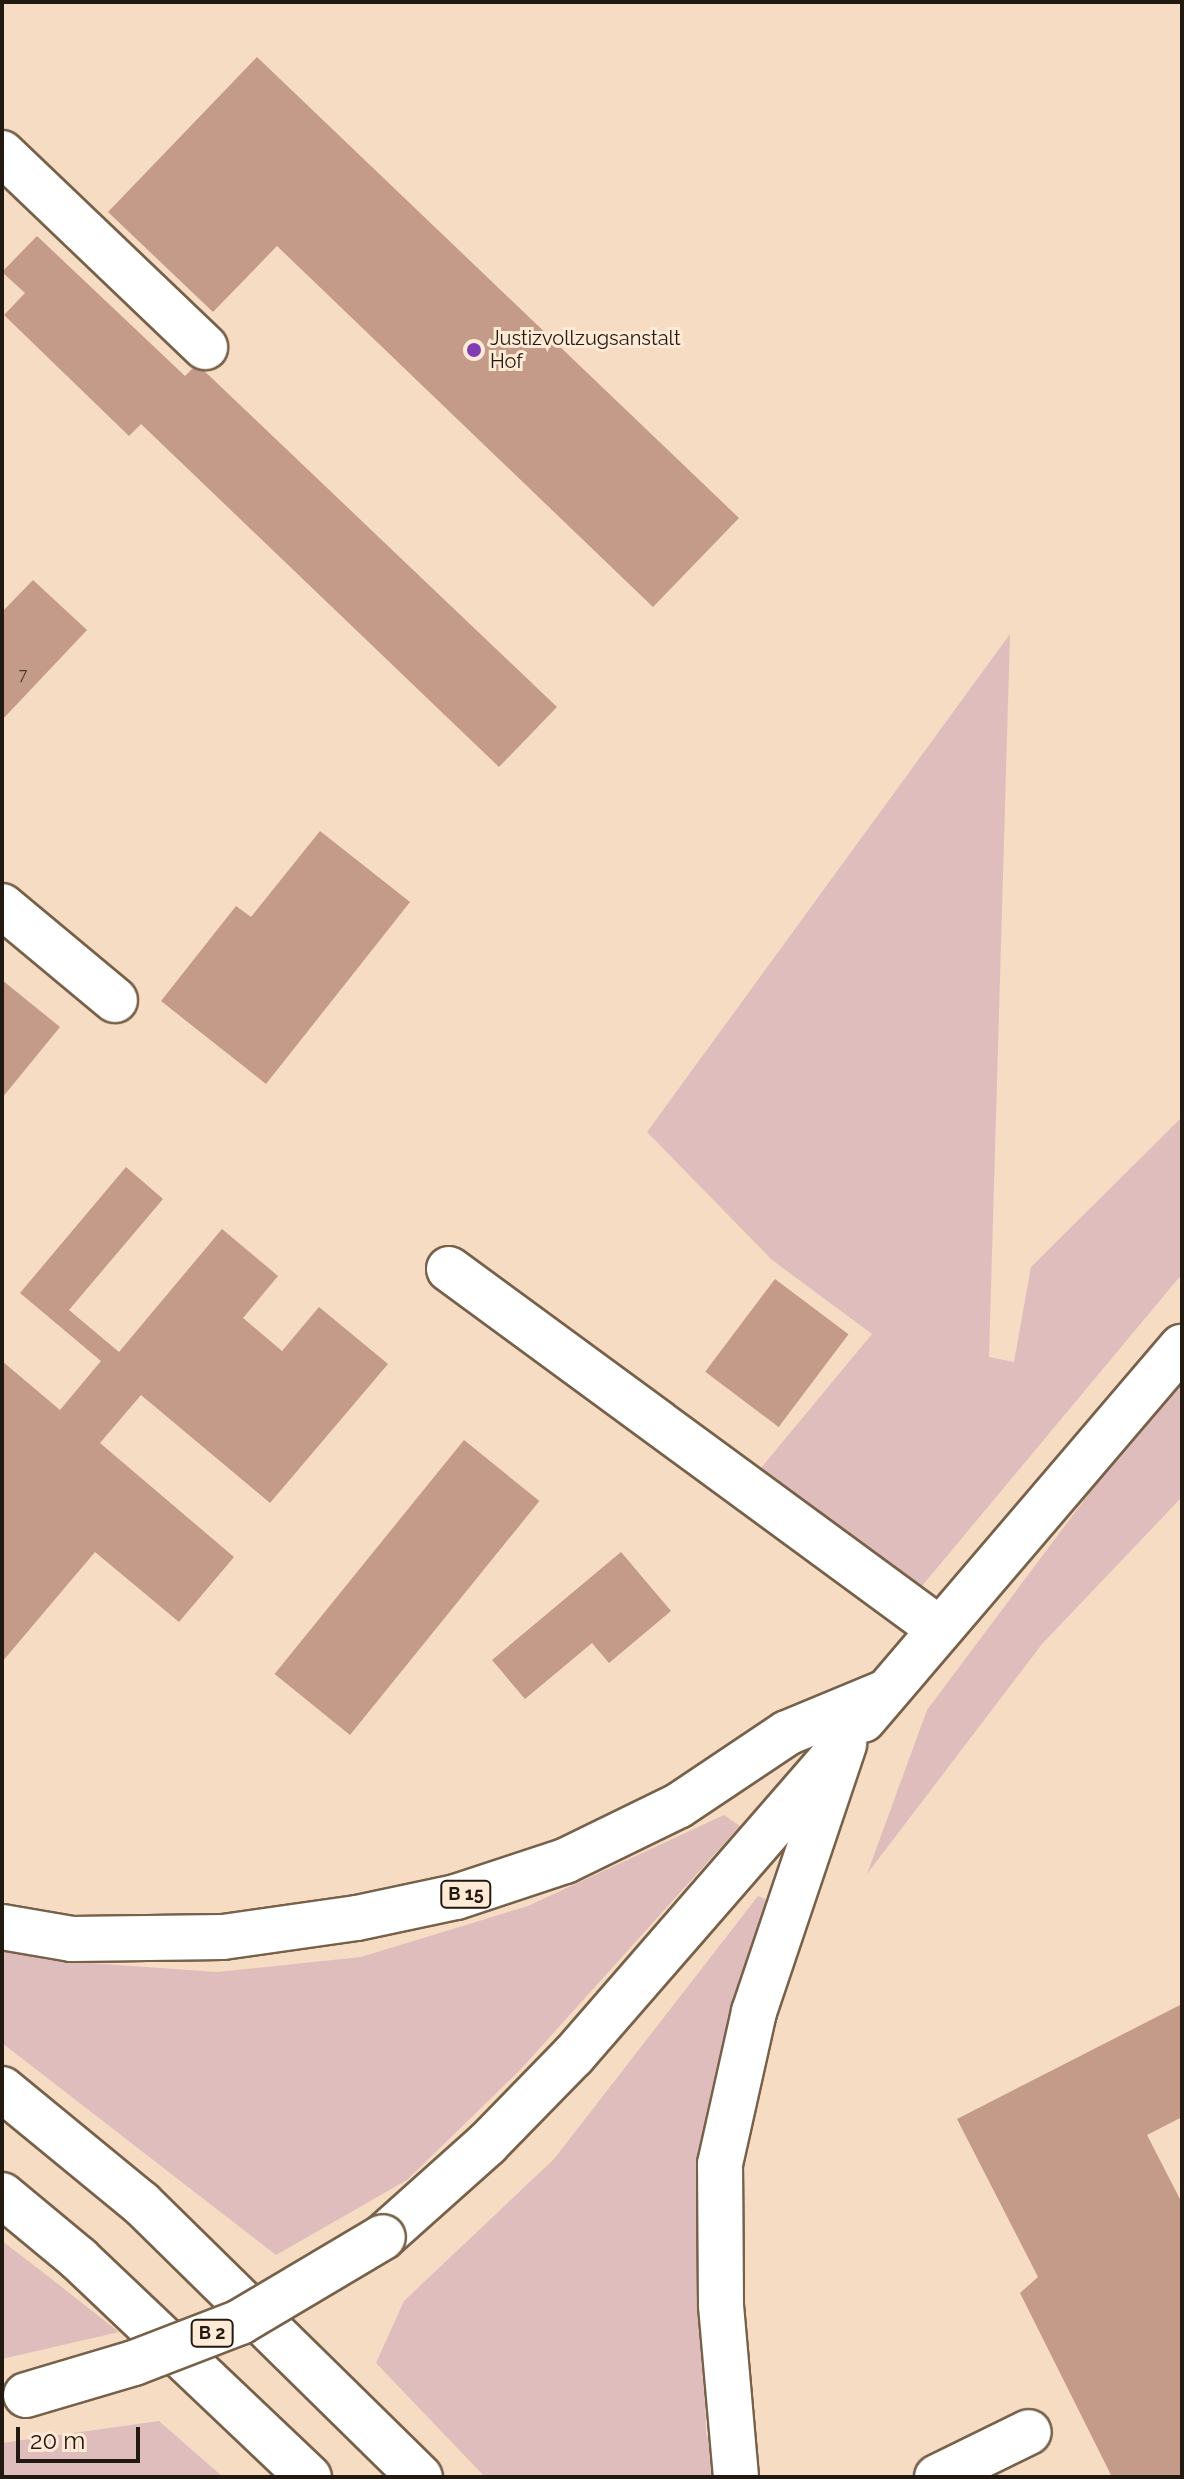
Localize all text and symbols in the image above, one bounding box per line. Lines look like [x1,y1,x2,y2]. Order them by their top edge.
place label: Justizvollzugsanstalt Hof [490,326,681,373]
marker: Justizvollzugsanstalt Hof [465,341,483,359]
house number: 7 [19,665,27,685]
road number: B 15 [440,1880,492,1908]
road number: B 2 [190,2319,234,2347]
scale bar [20,2411,144,2461]
text: 20 m [30,2426,85,2455]

